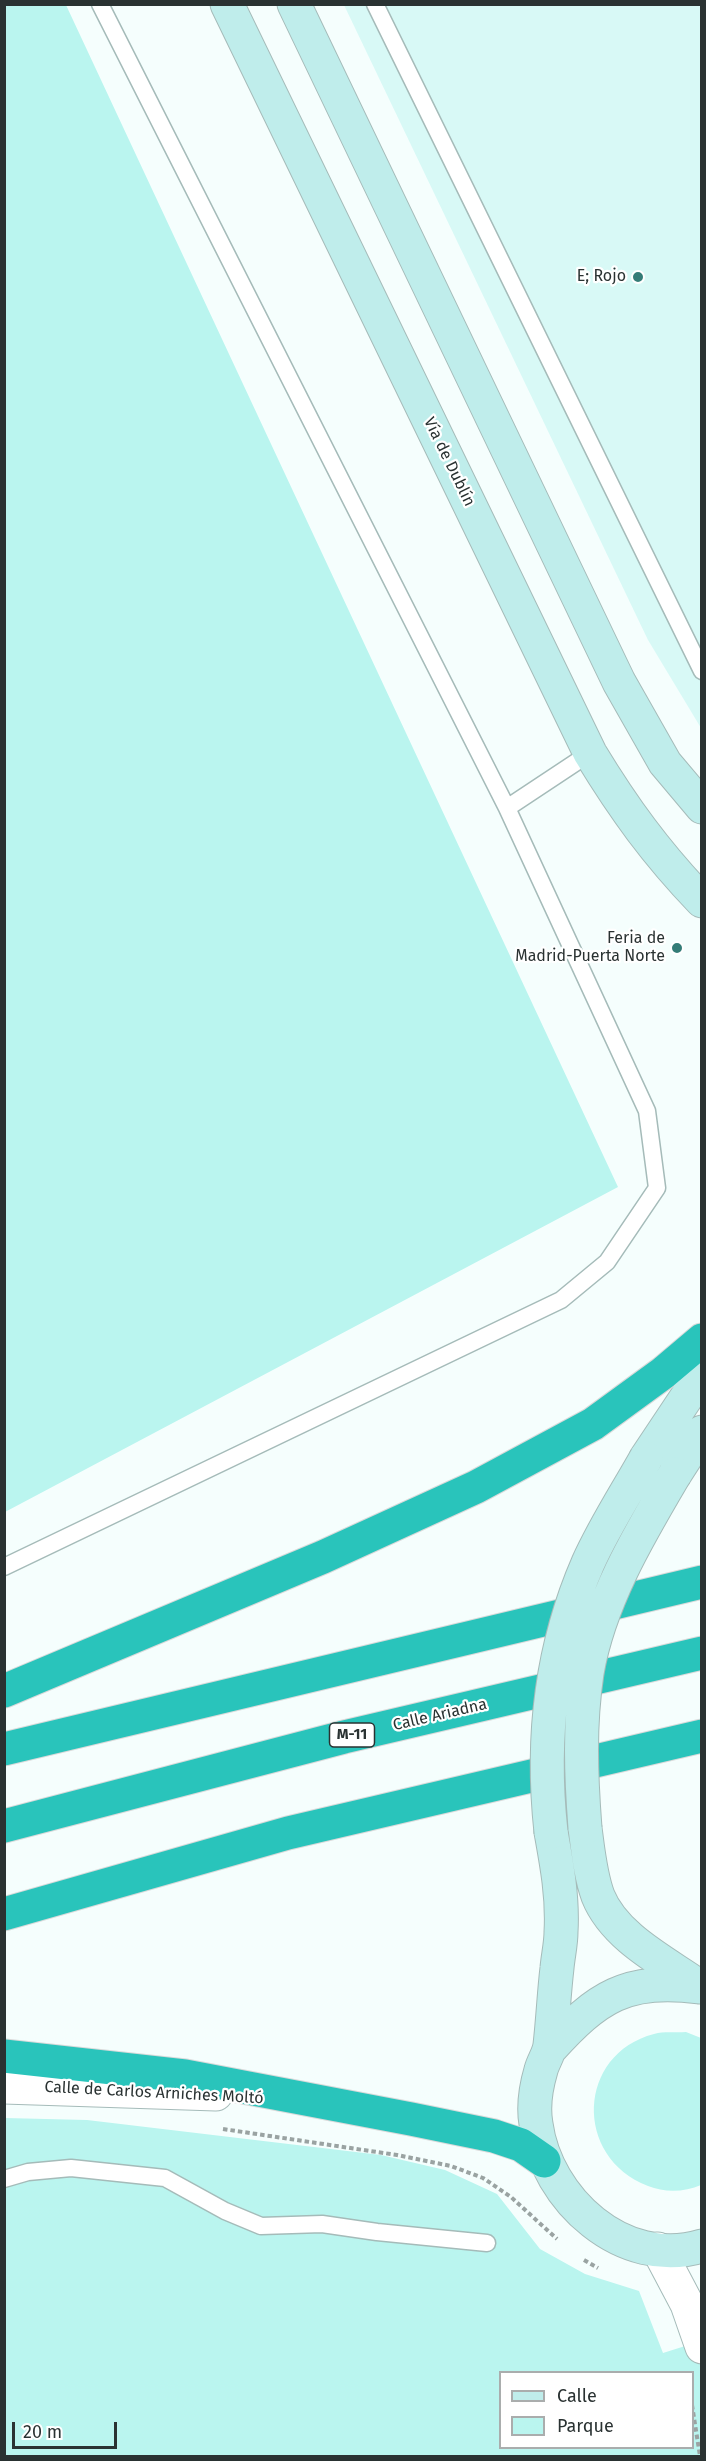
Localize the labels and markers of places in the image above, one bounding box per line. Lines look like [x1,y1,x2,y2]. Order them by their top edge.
place label: E; Rojo [577,267,626,287]
marker: E; Rojo [631,270,645,284]
place label: Feria de Madrid-Puerta Norte [515,929,665,967]
marker: Feria de Madrid-Puerta Norte [670,941,684,955]

